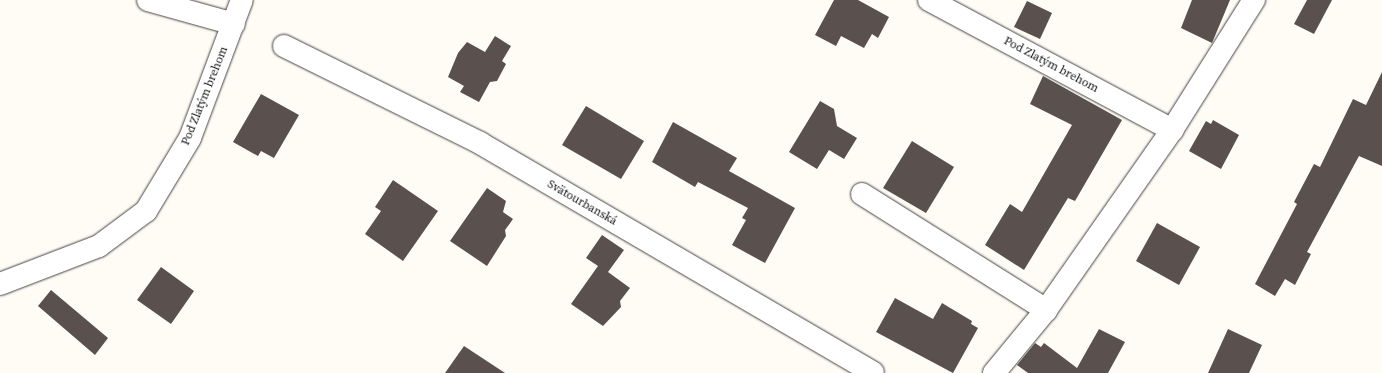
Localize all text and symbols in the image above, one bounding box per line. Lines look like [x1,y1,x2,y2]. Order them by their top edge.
street label: Pod Zlatým brehom [1001,34,1101,96]
street label: Pod Zlatým brehom [179,44,231,148]
street label: Svätourbanská [545,177,619,229]

